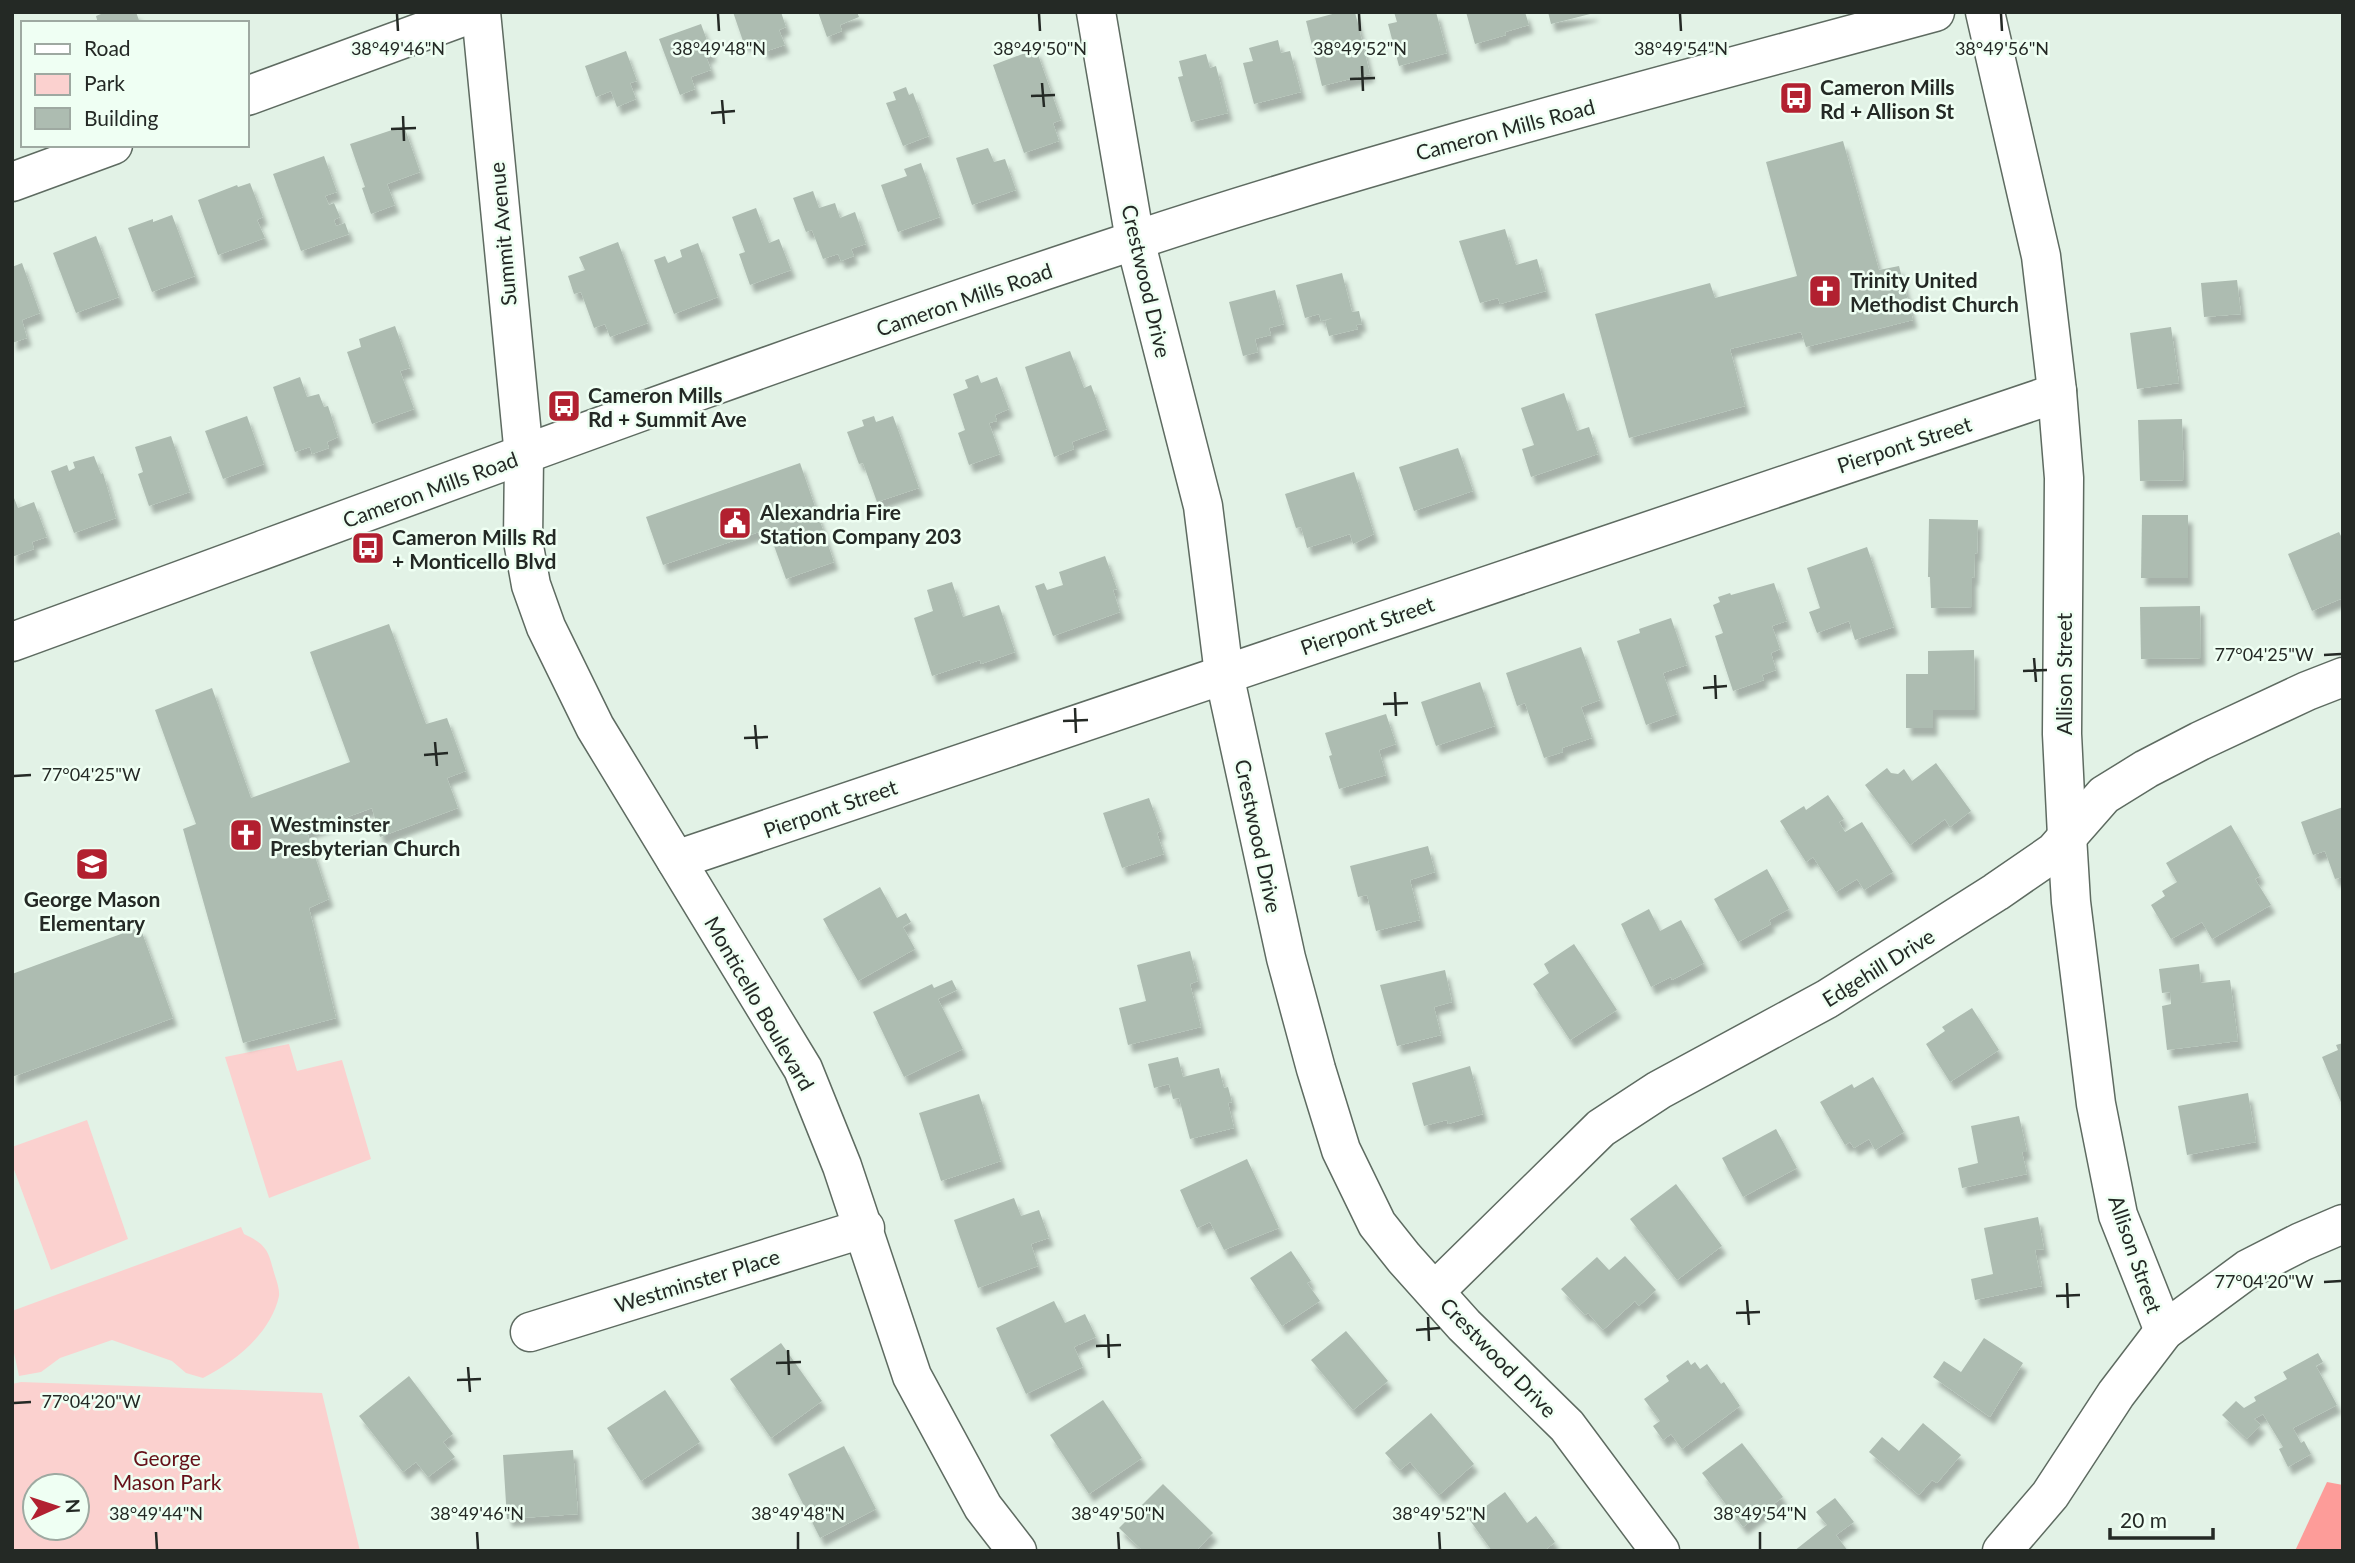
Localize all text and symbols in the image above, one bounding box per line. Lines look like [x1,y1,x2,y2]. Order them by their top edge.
legend [21,21,248,147]
text: Road [84,35,131,60]
text: 38°49'46"N [351,37,445,59]
text: 38°49'48"N [672,37,766,59]
text: 38°49'50"N [993,37,1087,59]
text: 38°49'52"N [1313,37,1407,59]
text: 38°49'54"N [1634,37,1728,59]
text: 38°49'56"N [1955,37,2049,59]
text: Park [84,70,125,95]
place label: Cameron Mills Rd + Allison St [1820,74,1955,123]
bus stop icon: Cameron Mills Rd + Allison St [1777,79,1815,117]
street label: Cameron Mills Road [1413,93,1597,165]
text: Building [84,105,159,130]
street label: Summit Avenue [483,161,521,307]
street label: Crestwood Drive [1117,202,1177,360]
street label: Cameron Mills Road [873,257,1055,341]
place label: Trinity United Methodist Church [1850,267,2019,316]
church icon: Trinity United Methodist Church [1806,272,1844,310]
place label: Cameron Mills Rd + Summit Ave [588,382,747,431]
bus stop icon: Cameron Mills Rd + Summit Ave [545,387,583,425]
street label: Pierpont Street [1834,410,1975,477]
street label: Cameron Mills Road [339,446,521,532]
place label: Alexandria Fire Station Company 203 [759,499,962,548]
public building icon: Alexandria Fire Station Company 203 [716,504,754,542]
place label: Cameron Mills Rd + Monticello Blvd [392,524,557,573]
bus stop icon: Cameron Mills Rd + Monticello Blvd [349,529,387,567]
street label: Pierpont Street [1297,590,1438,660]
street label: Allison Street [2051,612,2076,735]
text: 77°04'25"W [2214,643,2314,665]
street label: Crestwood Drive [1231,757,1287,915]
text: 77°04'25"W [41,763,141,785]
street label: Pierpont Street [760,773,901,843]
place label: Westminster Presbyterian Church [270,811,460,860]
church icon: Westminster Presbyterian Church [227,816,265,854]
school or university icon: George Mason Elementary [73,845,111,883]
place label: George Mason Elementary [24,886,160,935]
street label: Monticello Boulevard [700,912,820,1094]
street label: Edgehill Drive [1817,923,1939,1011]
street label: Allison Street [2104,1192,2168,1316]
street label: Westminster Place [611,1243,783,1317]
text: 77°04'20"W [2214,1270,2314,1292]
street label: Crestwood Drive [1436,1292,1562,1422]
text: 77°04'20"W [41,1390,141,1412]
park label: George Mason Park [113,1445,222,1494]
north arrow [21,1472,91,1542]
scale bar [2110,1496,2213,1540]
text: N [62,1498,85,1514]
text: 38°49'44"N [109,1502,203,1524]
text: 38°49'46"N [430,1502,524,1524]
text: 38°49'48"N [751,1502,845,1524]
text: 38°49'50"N [1071,1502,1165,1524]
text: 38°49'52"N [1392,1502,1486,1524]
text: 38°49'54"N [1713,1502,1807,1524]
text: 20 m [2120,1507,2167,1532]

